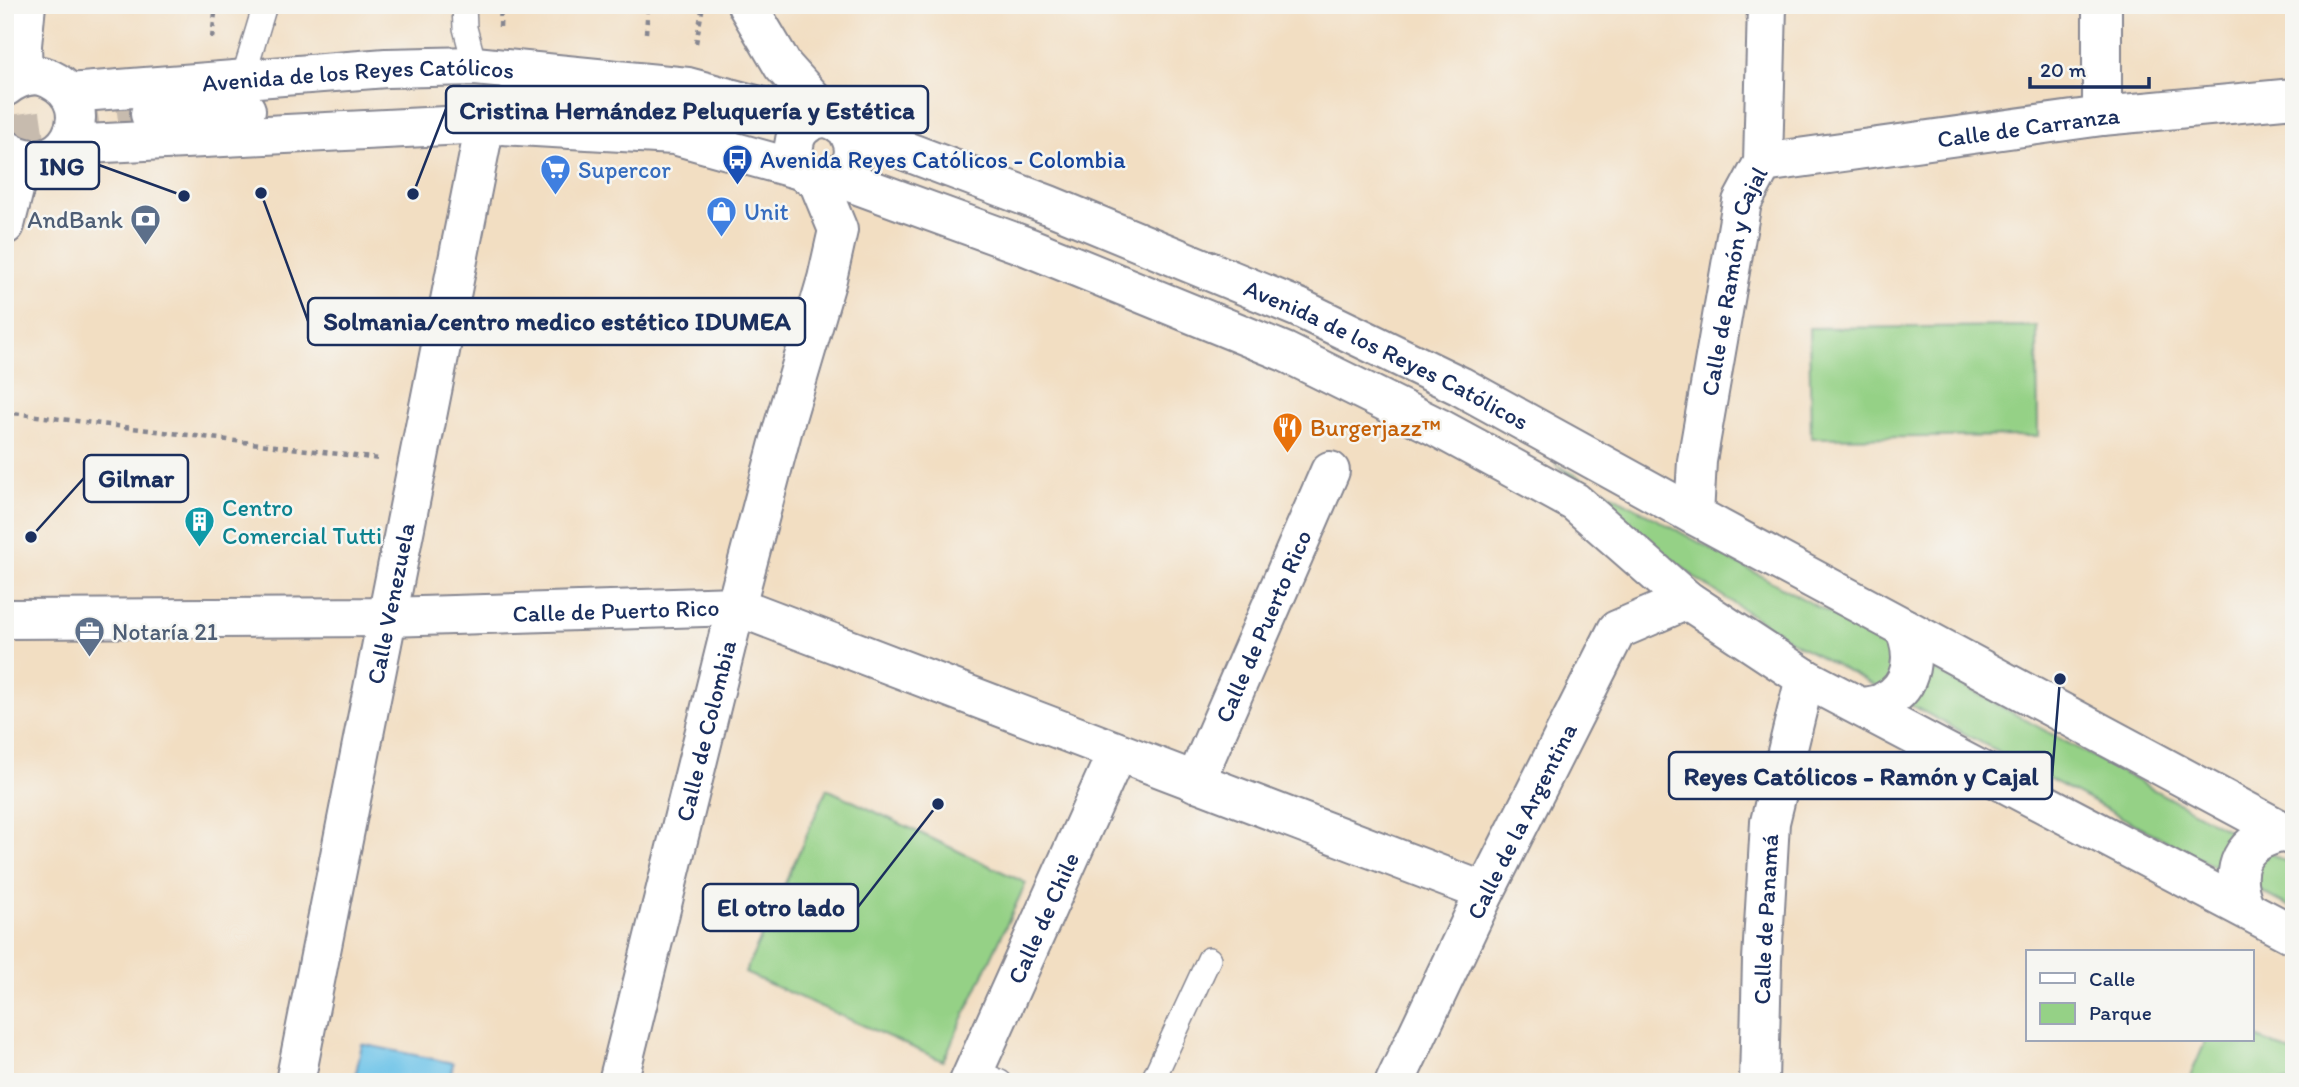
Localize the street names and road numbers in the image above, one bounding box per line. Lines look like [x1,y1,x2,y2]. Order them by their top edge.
street label: Avenida de los Reyes Católicos [201,52,516,97]
street label: Calle de Carranza [1935,100,2122,153]
street label: Calle de Ramón y Cajal [1694,161,1773,398]
street label: Avenida de los Reyes Católicos [1240,273,1534,436]
street label: Calle Venezuela [360,520,420,687]
street label: Calle de Puerto Rico [1208,525,1317,727]
street label: Calle de Puerto Rico [512,592,720,628]
street label: Calle de Colombia [669,637,742,824]
street label: Calle de la Argentina [1460,717,1583,924]
street label: Calle de Panamá [1746,832,1784,1005]
street label: Calle de Chile [1001,847,1085,988]

